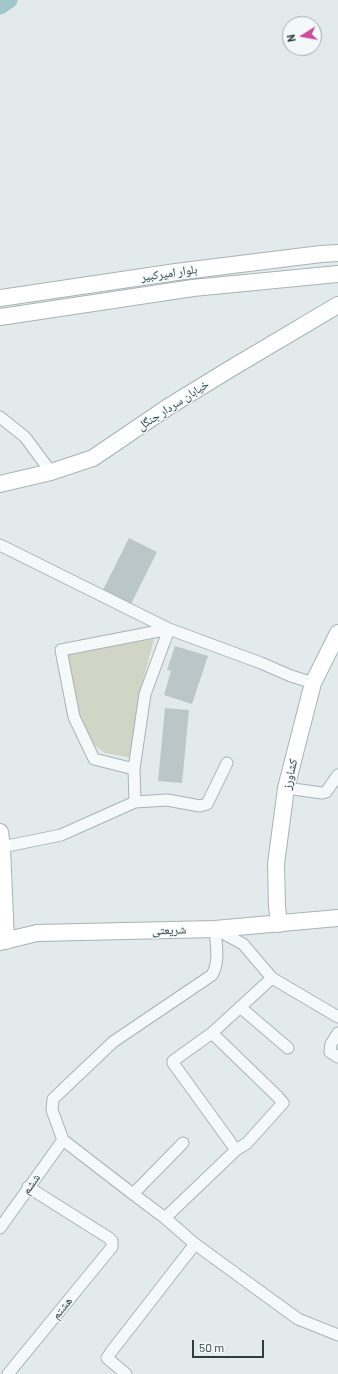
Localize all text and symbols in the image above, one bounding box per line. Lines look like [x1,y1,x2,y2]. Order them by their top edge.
north arrow [282,16,322,56]
text: N [284,33,298,43]
street label: بلوار امیرکبیر [140,262,198,284]
street label: خیابان سردار جنگل [135,377,211,433]
street label: کشاورز [280,757,300,791]
street label: شریعتی [152,922,186,938]
street label: ششم [19,1171,43,1197]
street label: هشتم [49,1294,75,1322]
scale bar [194,1332,266,1358]
text: 50 m [199,1340,224,1354]

